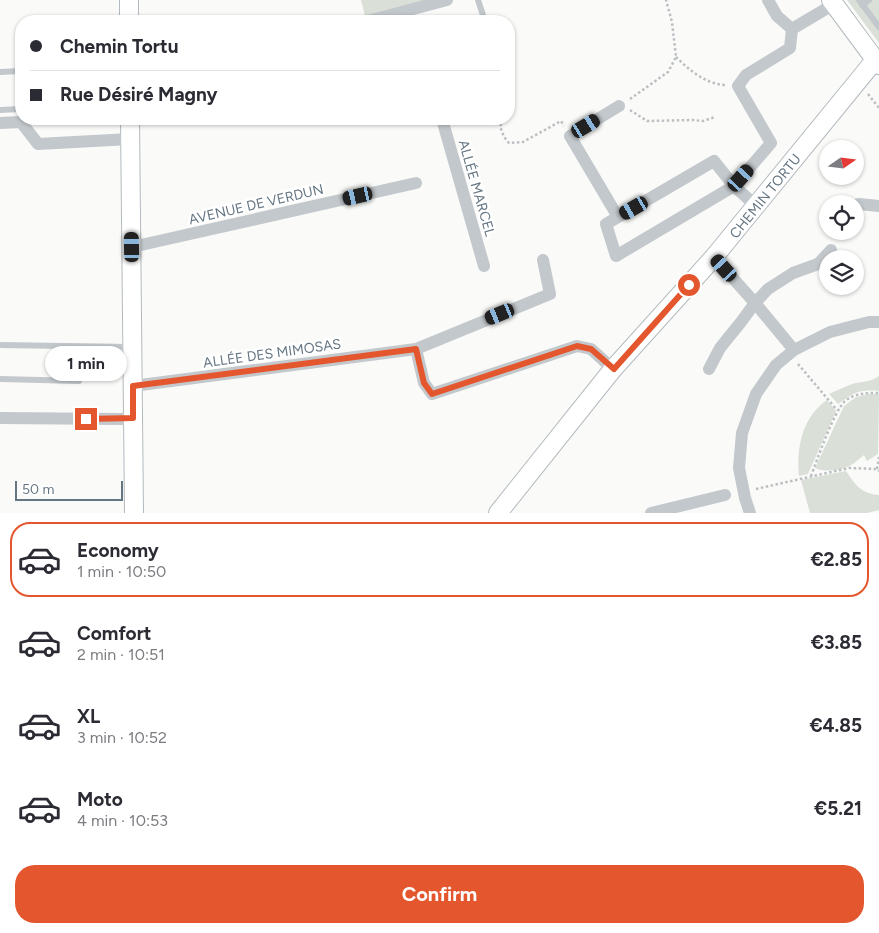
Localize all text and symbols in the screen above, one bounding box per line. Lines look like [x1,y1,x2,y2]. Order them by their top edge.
text: Chemin Tortu [60,35,179,58]
text: Rue Désiré Magny [60,83,217,106]
car [569,112,602,140]
street label: ALLÉE MARCEL [455,138,499,239]
north arrow [819,140,864,185]
map controls [819,140,864,295]
street label: CHEMIN TORTU [726,151,805,242]
car [725,162,756,194]
street label: AVENUE DE VERDUN [187,181,325,228]
car [341,185,374,207]
car [617,194,650,222]
button: locate [819,195,864,240]
car [124,232,139,262]
button: layers [819,250,864,295]
car [708,252,739,284]
route start [678,274,700,296]
car [483,301,516,327]
street label: ALLÉE DES MIMOSAS [202,335,342,372]
callout: 1 min [45,346,127,382]
text: 1 min [67,354,105,373]
route end [75,408,97,430]
scale bar [15,478,122,501]
text: 50 m [22,481,54,498]
icon: car [17,537,62,582]
text: Economy [77,539,159,562]
text: €2.85 [810,548,862,571]
text: 1 min · 10:50 [77,562,166,581]
icon: car [17,620,62,665]
text: Comfort [77,622,152,645]
text: €3.85 [811,631,862,654]
text: 2 min · 10:51 [77,645,165,664]
icon: car [17,703,62,748]
text: XL [77,705,100,728]
text: €4.85 [809,714,862,737]
text: 3 min · 10:52 [77,728,167,747]
icon: car [17,786,62,831]
text: Moto [77,788,123,811]
text: €5.21 [814,797,862,820]
text: 4 min · 10:53 [77,811,168,830]
button: Confirm [15,865,864,923]

